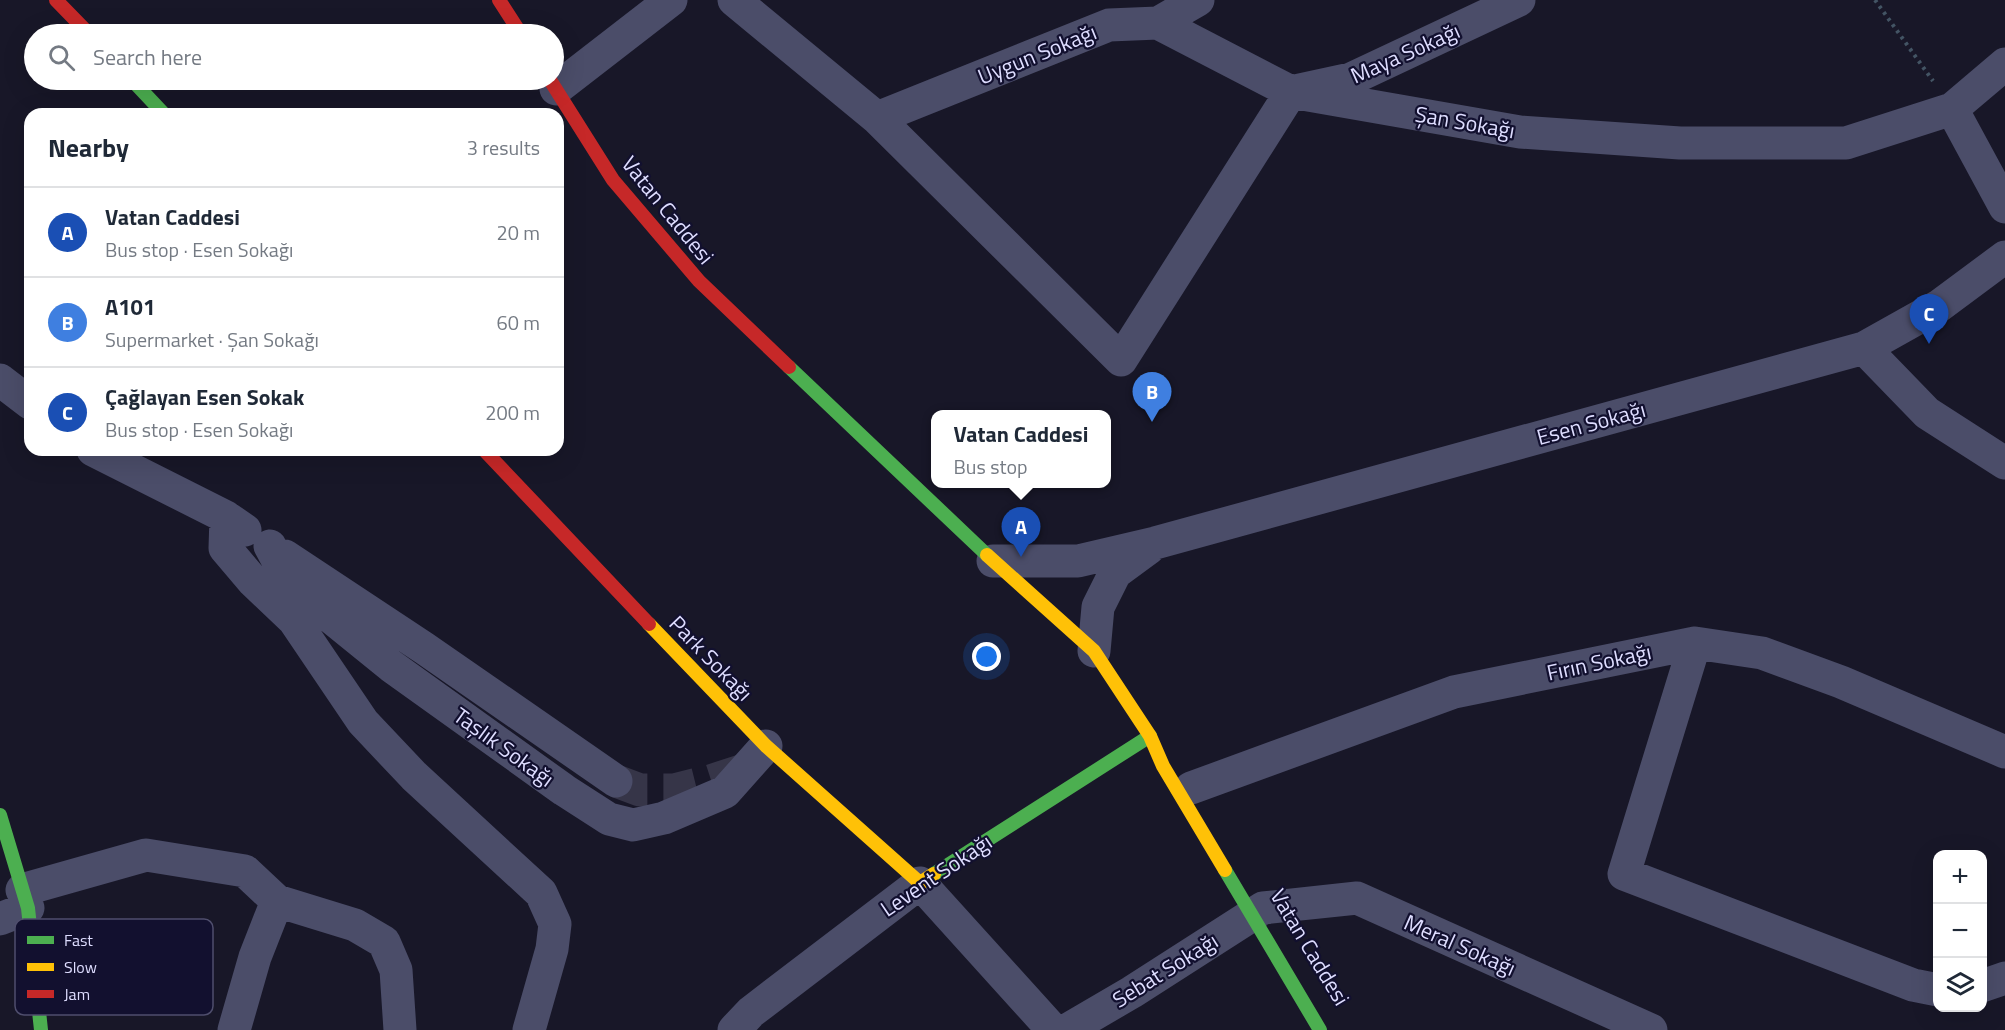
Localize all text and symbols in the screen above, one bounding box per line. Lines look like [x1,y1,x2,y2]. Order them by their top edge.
street label: Maya Sokağı [1345,14,1465,92]
street label: Uygun Sokağı [973,15,1101,93]
search box [24,24,564,90]
text: Search here [93,40,202,74]
icon: search [45,41,78,74]
street label: Şan Sokağı [1412,97,1518,147]
text: Nearby [48,128,129,167]
text: 3 results [467,132,540,163]
street label: Vatan Caddesi [614,148,722,272]
text: Vatan Caddesi [105,200,240,234]
text: A [61,217,74,248]
text: 20 m [496,217,540,248]
text: Bus stop · Esen Sokağı [105,234,293,265]
text: A101 [105,290,155,324]
pin: C [1910,294,1948,344]
text: B [61,307,74,338]
text: 60 m [496,307,540,338]
text: Supermarket · Şan Sokağı [105,324,319,355]
pin: B [1132,372,1172,422]
text: Çağlayan Esen Sokak [105,380,304,414]
street label: Esen Sokağı [1533,392,1649,454]
text: C [62,397,73,428]
text: 200 m [485,397,540,428]
popup [931,410,1111,488]
text: Bus stop · Esen Sokağı [105,414,293,445]
text: Vatan Caddesi [954,417,1088,451]
text: Bus stop [954,451,1028,482]
pin: A [1002,508,1040,557]
street label: Park Sokağı [661,607,761,709]
street label: Fırın Sokağı [1544,634,1654,690]
your location [972,642,1001,671]
street label: Taşlık Sokağı [447,699,561,795]
street label: Levent Sokağı [873,825,999,925]
map controls [1933,850,1987,1012]
button: + [1933,850,1987,904]
street label: Vatan Caddesi [1262,882,1358,1012]
button: − [1933,904,1987,958]
street label: Meral Sokağı [1399,905,1521,985]
legend [15,919,213,1015]
street label: Sebat Sokağı [1105,924,1225,1016]
text: Fast [64,928,93,952]
text: Slow [64,955,97,979]
button: layers [1933,958,1987,1012]
text: Jam [64,982,90,1006]

